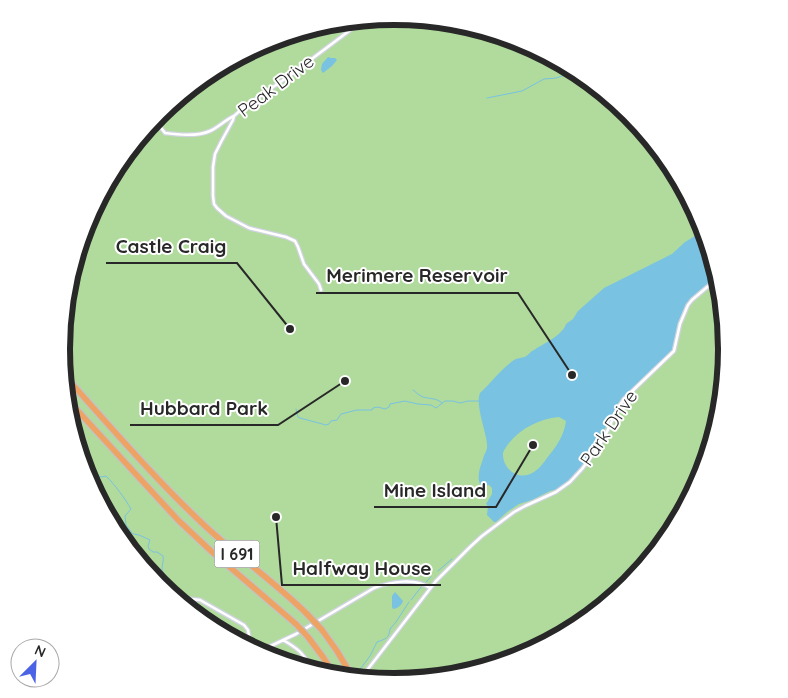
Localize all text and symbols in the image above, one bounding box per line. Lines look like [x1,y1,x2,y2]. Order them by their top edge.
street label: Peak Drive [233,49,318,122]
callout: Castle Craig [106,229,237,263]
text: Castle Craig [116,234,226,258]
callout: Merimere Reservoir [316,259,518,293]
text: Merimere Reservoir [326,263,508,287]
street label: Park Drive [575,385,642,470]
callout: Hubbard Park [130,391,278,425]
text: Hubbard Park [140,396,268,420]
callout: Mine Island [374,473,496,507]
text: Mine Island [384,478,486,502]
road number: I 691 [214,540,260,568]
callout: Halfway House [282,551,441,585]
text: Halfway House [292,556,432,580]
north arrow [10,638,60,688]
text: N [32,641,49,661]

